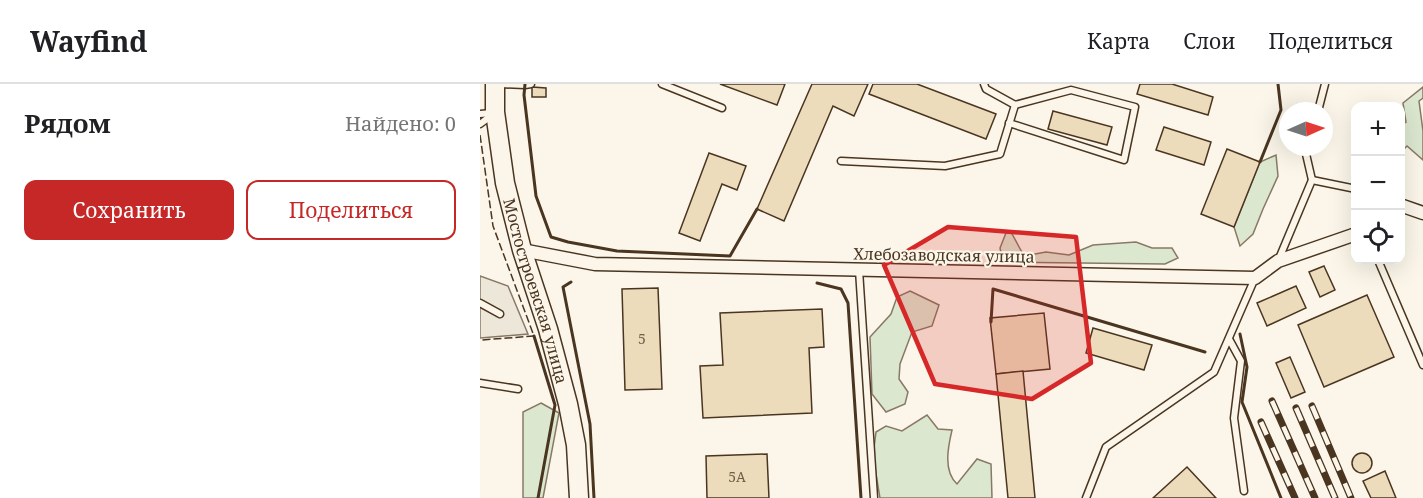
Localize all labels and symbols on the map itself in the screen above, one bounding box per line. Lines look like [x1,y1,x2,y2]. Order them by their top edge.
north arrow [1279,102,1333,156]
street label: Мостостроевская улица [498,196,573,386]
street label: Хлебозаводская улица [853,242,1035,268]
house number: 5 [638,329,646,348]
house number: 5А [728,467,746,486]

